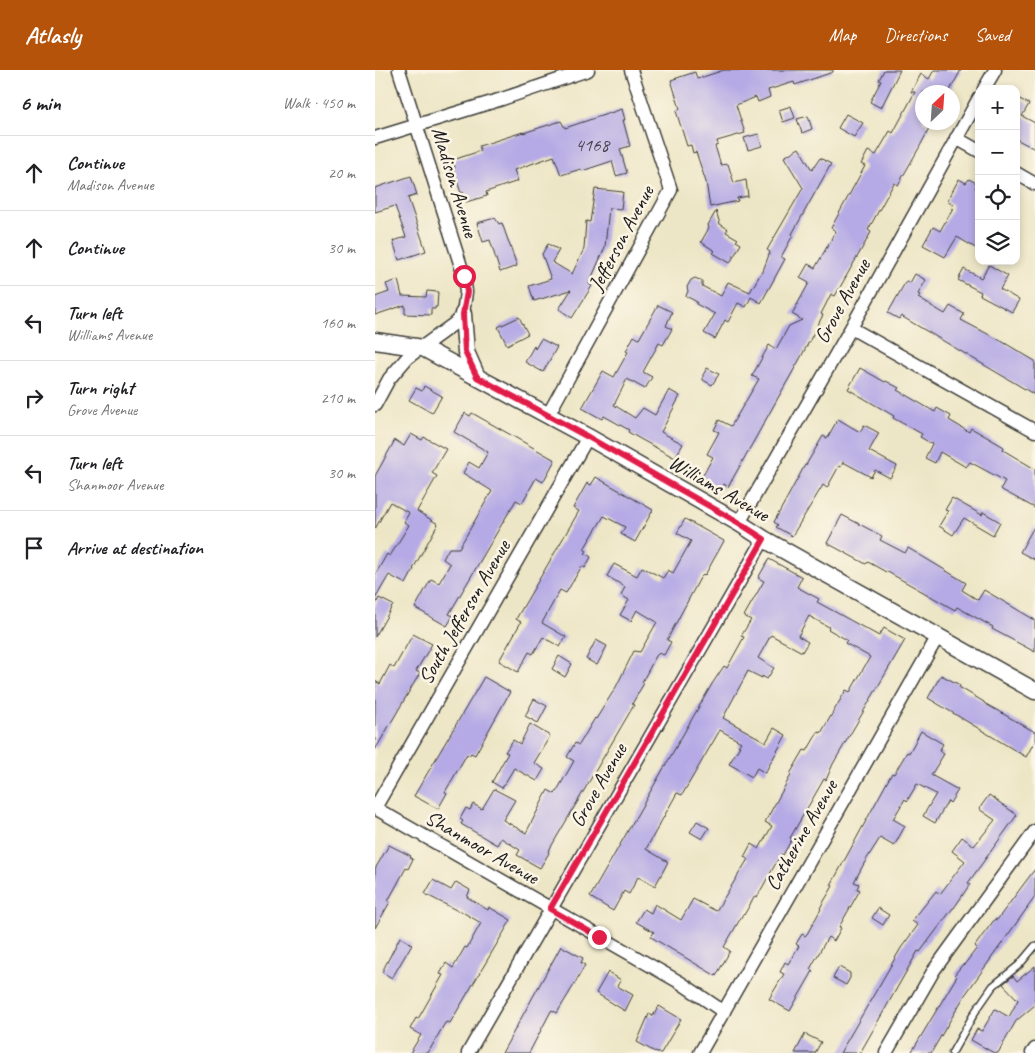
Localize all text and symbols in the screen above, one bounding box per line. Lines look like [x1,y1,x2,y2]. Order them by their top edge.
text: Atlasly [25,20,81,50]
text: Map [829,24,856,46]
text: Directions [884,24,947,46]
text: Saved [975,24,1010,46]
north arrow [915,85,960,130]
map controls [975,85,1020,265]
button: + [975,85,1020,130]
text: 6 min [20,90,61,116]
text: Walk · 450 m [283,93,355,113]
street label: Madison Avenue [426,124,484,241]
button: − [975,130,1020,175]
house number: 4168 [575,133,612,157]
text: Continue [67,151,124,175]
icon: ahead [20,159,48,187]
text: 20 m [328,163,355,183]
text: Madison Avenue [67,175,154,195]
button: locate [975,175,1020,220]
street label: Jefferson Avenue [582,180,660,296]
button: layers [975,220,1020,265]
icon: ahead [20,234,48,262]
text: Continue [67,236,124,260]
text: 30 m [328,238,355,258]
street label: Grove Avenue [808,253,876,348]
route start [453,265,476,288]
text: Turn left [67,301,122,325]
icon: left [20,309,48,337]
text: 160 m [321,313,355,333]
text: Williams Avenue [67,325,152,345]
text: Turn right [67,376,134,400]
icon: right [20,384,48,412]
text: 210 m [321,388,355,408]
text: Grove Avenue [67,400,137,420]
street label: Williams Avenue [664,449,775,528]
text: Turn left [67,451,122,475]
icon: left [20,459,48,487]
text: 30 m [328,463,355,483]
text: Shanmoor Avenue [67,475,163,495]
icon: arrive [20,534,48,562]
street label: South Jefferson Avenue [412,534,516,689]
text: Arrive at destination [67,536,203,560]
street label: Grove Avenue [564,738,633,831]
street label: Catherine Avenue [759,773,844,895]
street label: Shanmoor Avenue [421,804,544,890]
route end [588,926,611,949]

